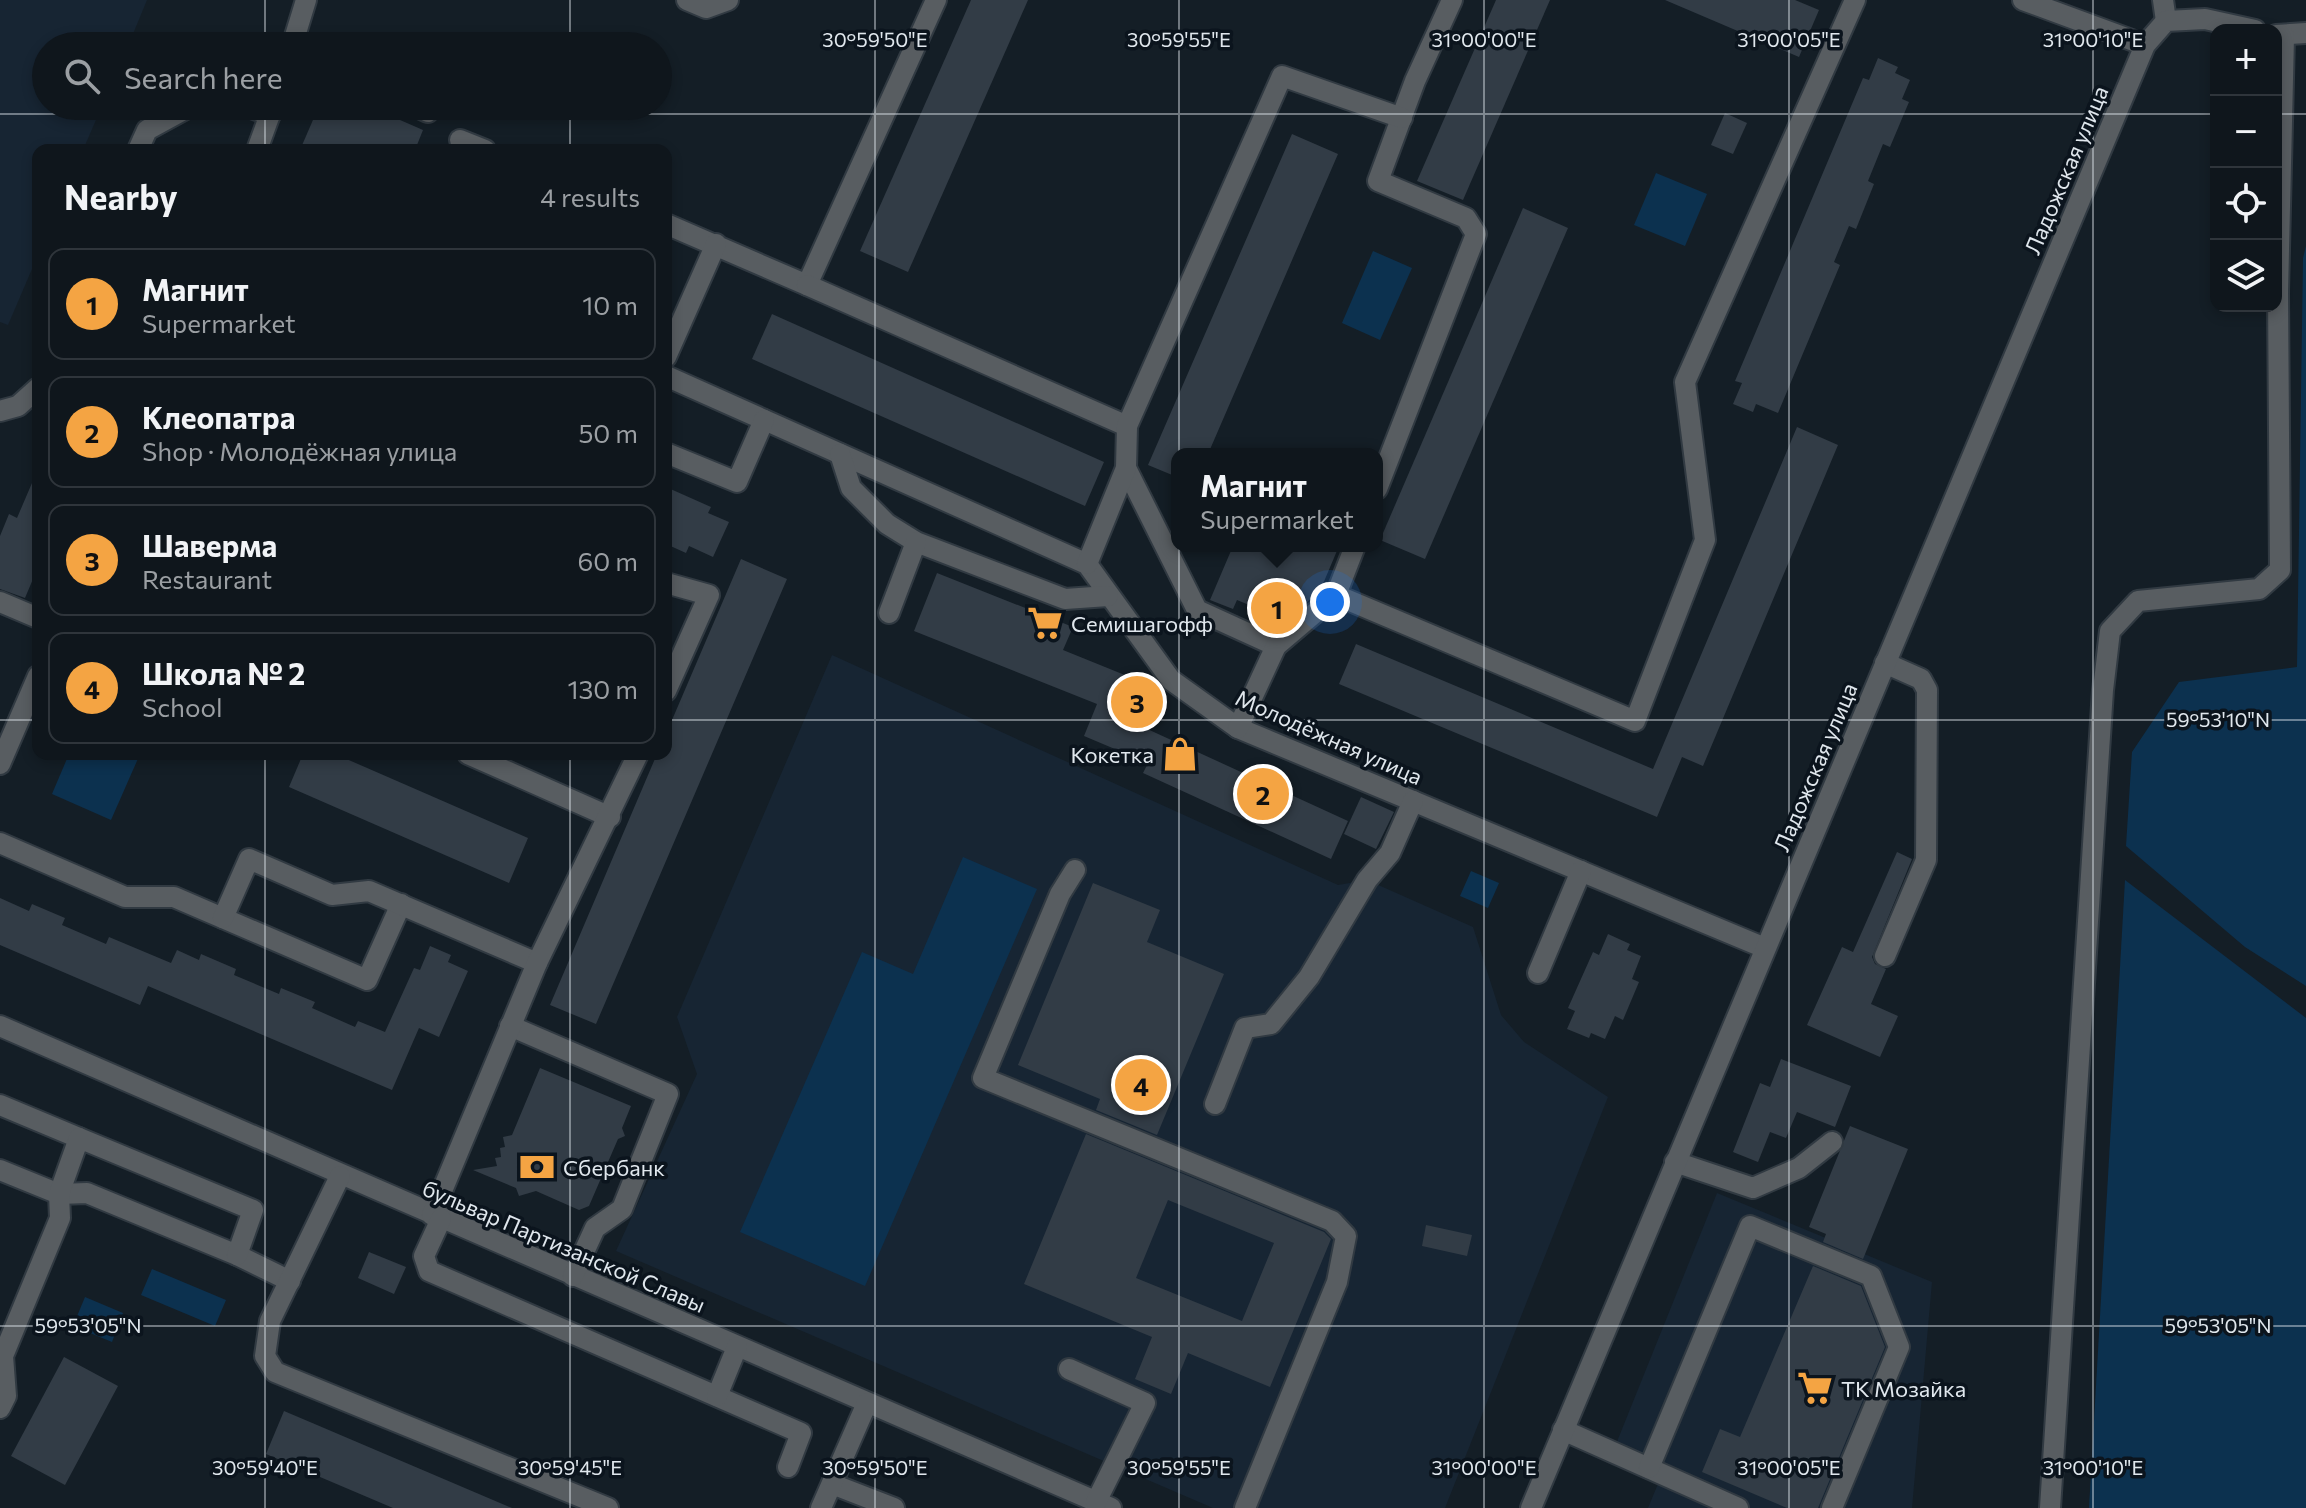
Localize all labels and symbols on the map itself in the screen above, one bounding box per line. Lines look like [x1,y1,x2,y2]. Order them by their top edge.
text: 30°59'50"E [822,27,928,51]
text: 30°59'55"E [1127,27,1231,51]
text: 31°00'00"E [1431,27,1537,51]
text: 31°00'05"E [1737,27,1841,51]
text: 31°00'10"E [2043,27,2143,51]
street label: Ладожская улица [2018,82,2114,258]
pin: 1 [1251,578,1303,638]
your location [1310,582,1350,622]
supermarket icon: Семишагофф [1026,604,1064,642]
place label: Семишагофф [1071,610,1213,637]
pin: 3 [1111,672,1163,732]
street label: Ладожская улица [1767,679,1863,855]
street label: Молодёжная улица [1231,684,1427,790]
text: 59°53'10"N [2166,707,2270,731]
shop icon: Кокетка [1161,735,1199,773]
place label: Кокетка [1070,741,1154,768]
pin: 2 [1237,764,1289,824]
pin: 4 [1115,1055,1167,1115]
bank icon: Сбербанк [518,1148,556,1186]
place label: Сбербанк [563,1154,665,1181]
street label: бульвар Партизанской Славы [418,1174,710,1318]
text: 59°53'05"N [35,1313,142,1337]
text: 59°53'05"N [2165,1313,2272,1337]
supermarket icon: ТК Мозайка [1796,1369,1834,1407]
place label: ТК Мозайка [1841,1375,1966,1402]
text: 30°59'40"E [212,1455,318,1479]
text: 30°59'45"E [518,1455,622,1479]
text: 30°59'50"E [822,1455,928,1479]
text: 30°59'55"E [1127,1455,1231,1479]
text: 31°00'00"E [1431,1455,1537,1479]
text: 31°00'05"E [1737,1455,1841,1479]
text: 31°00'10"E [2043,1455,2143,1479]

